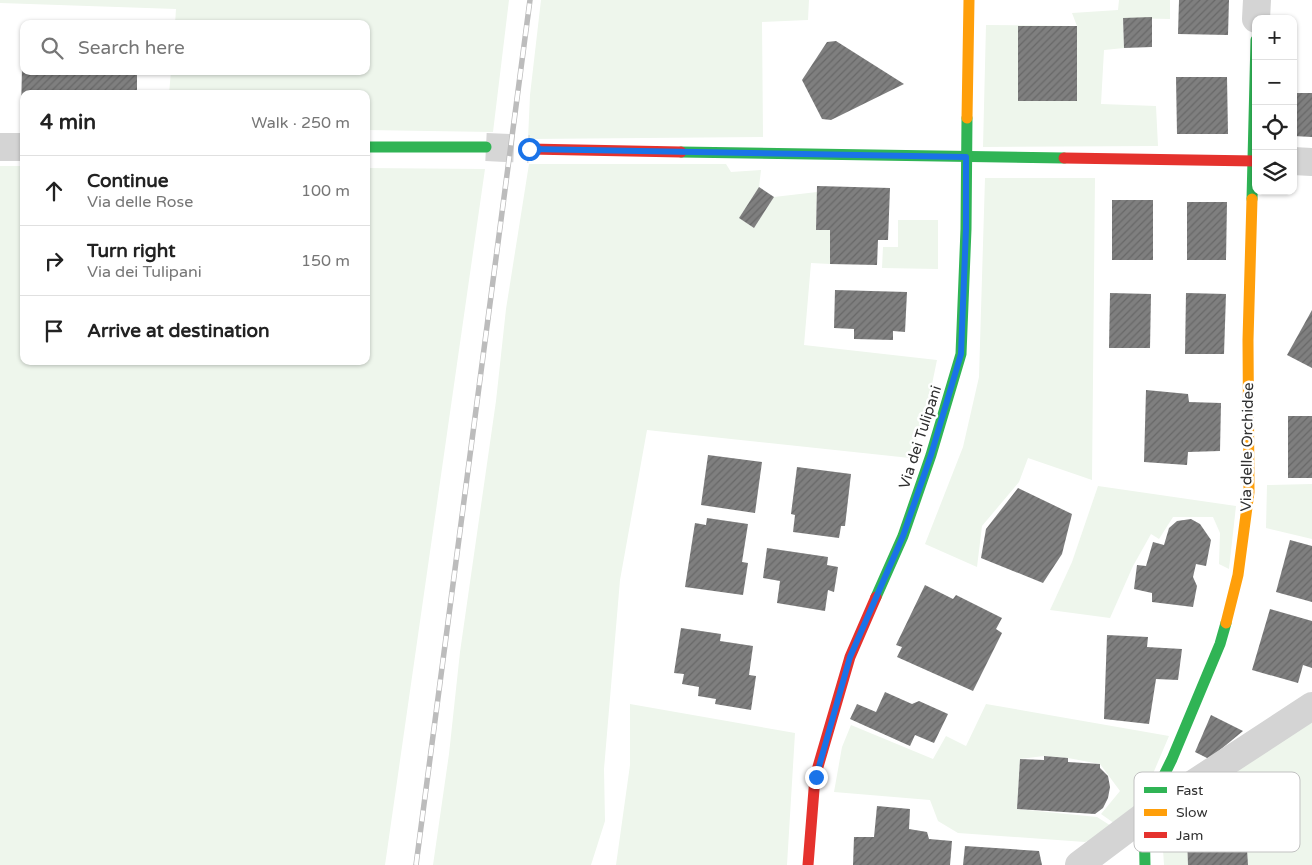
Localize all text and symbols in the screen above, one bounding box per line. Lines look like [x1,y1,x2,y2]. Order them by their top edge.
map controls [1252,15,1297,195]
button: + [1252,15,1297,60]
search box [20,20,370,75]
icon: search [38,34,66,62]
text: Search here [78,37,185,59]
button: − [1252,60,1297,105]
button: locate [1252,105,1297,150]
text: 4 min [40,110,96,135]
text: Walk · 250 m [251,113,350,133]
route start [518,138,541,161]
button: layers [1252,150,1297,195]
text: Continue [87,170,169,192]
icon: ahead [40,177,68,205]
text: 100 m [301,181,350,201]
text: Via delle Rose [87,192,193,212]
text: Turn right [87,240,175,262]
icon: right [40,247,68,275]
text: 150 m [301,251,350,271]
text: Via dei Tulipani [87,262,202,282]
icon: arrive [40,317,68,345]
text: Arrive at destination [87,320,270,342]
street label: Via delle Orchidee [1237,382,1257,512]
street label: Via dei Tulipani [895,383,945,491]
route end [805,766,828,789]
legend [1134,772,1300,852]
text: Fast [1176,782,1204,799]
text: Slow [1176,804,1208,821]
text: Jam [1176,827,1203,844]

